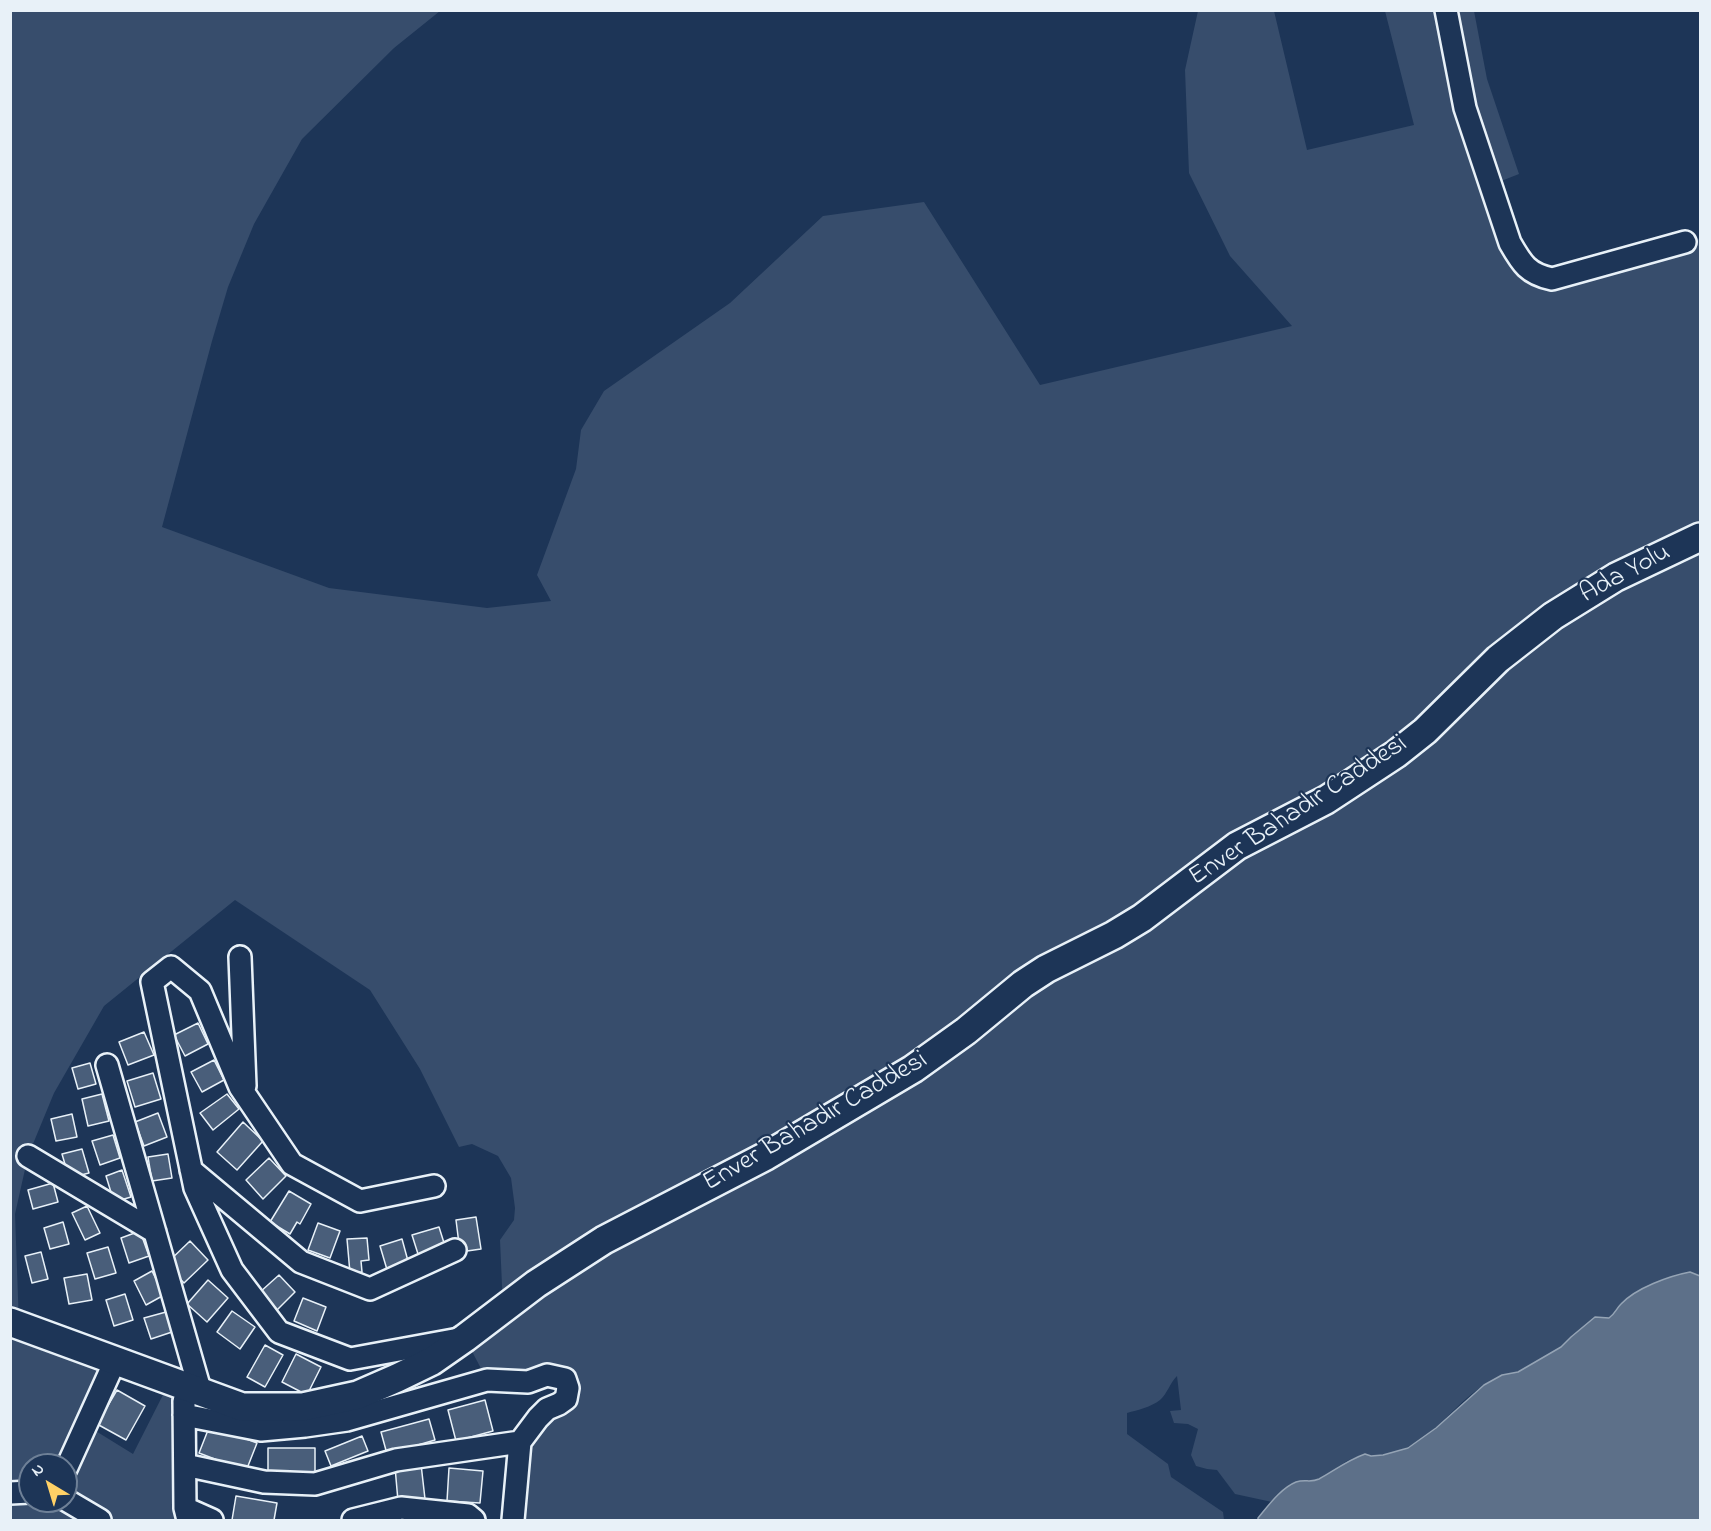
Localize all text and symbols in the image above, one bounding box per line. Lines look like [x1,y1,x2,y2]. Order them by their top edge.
street label: Ada Yolu [1575,538,1677,612]
street label: Enver Bahadır Caddesi [1184,729,1414,895]
street label: Enver Bahadır Caddesi [698,1046,934,1200]
north arrow [18,1453,78,1513]
text: N [27,1458,50,1483]

